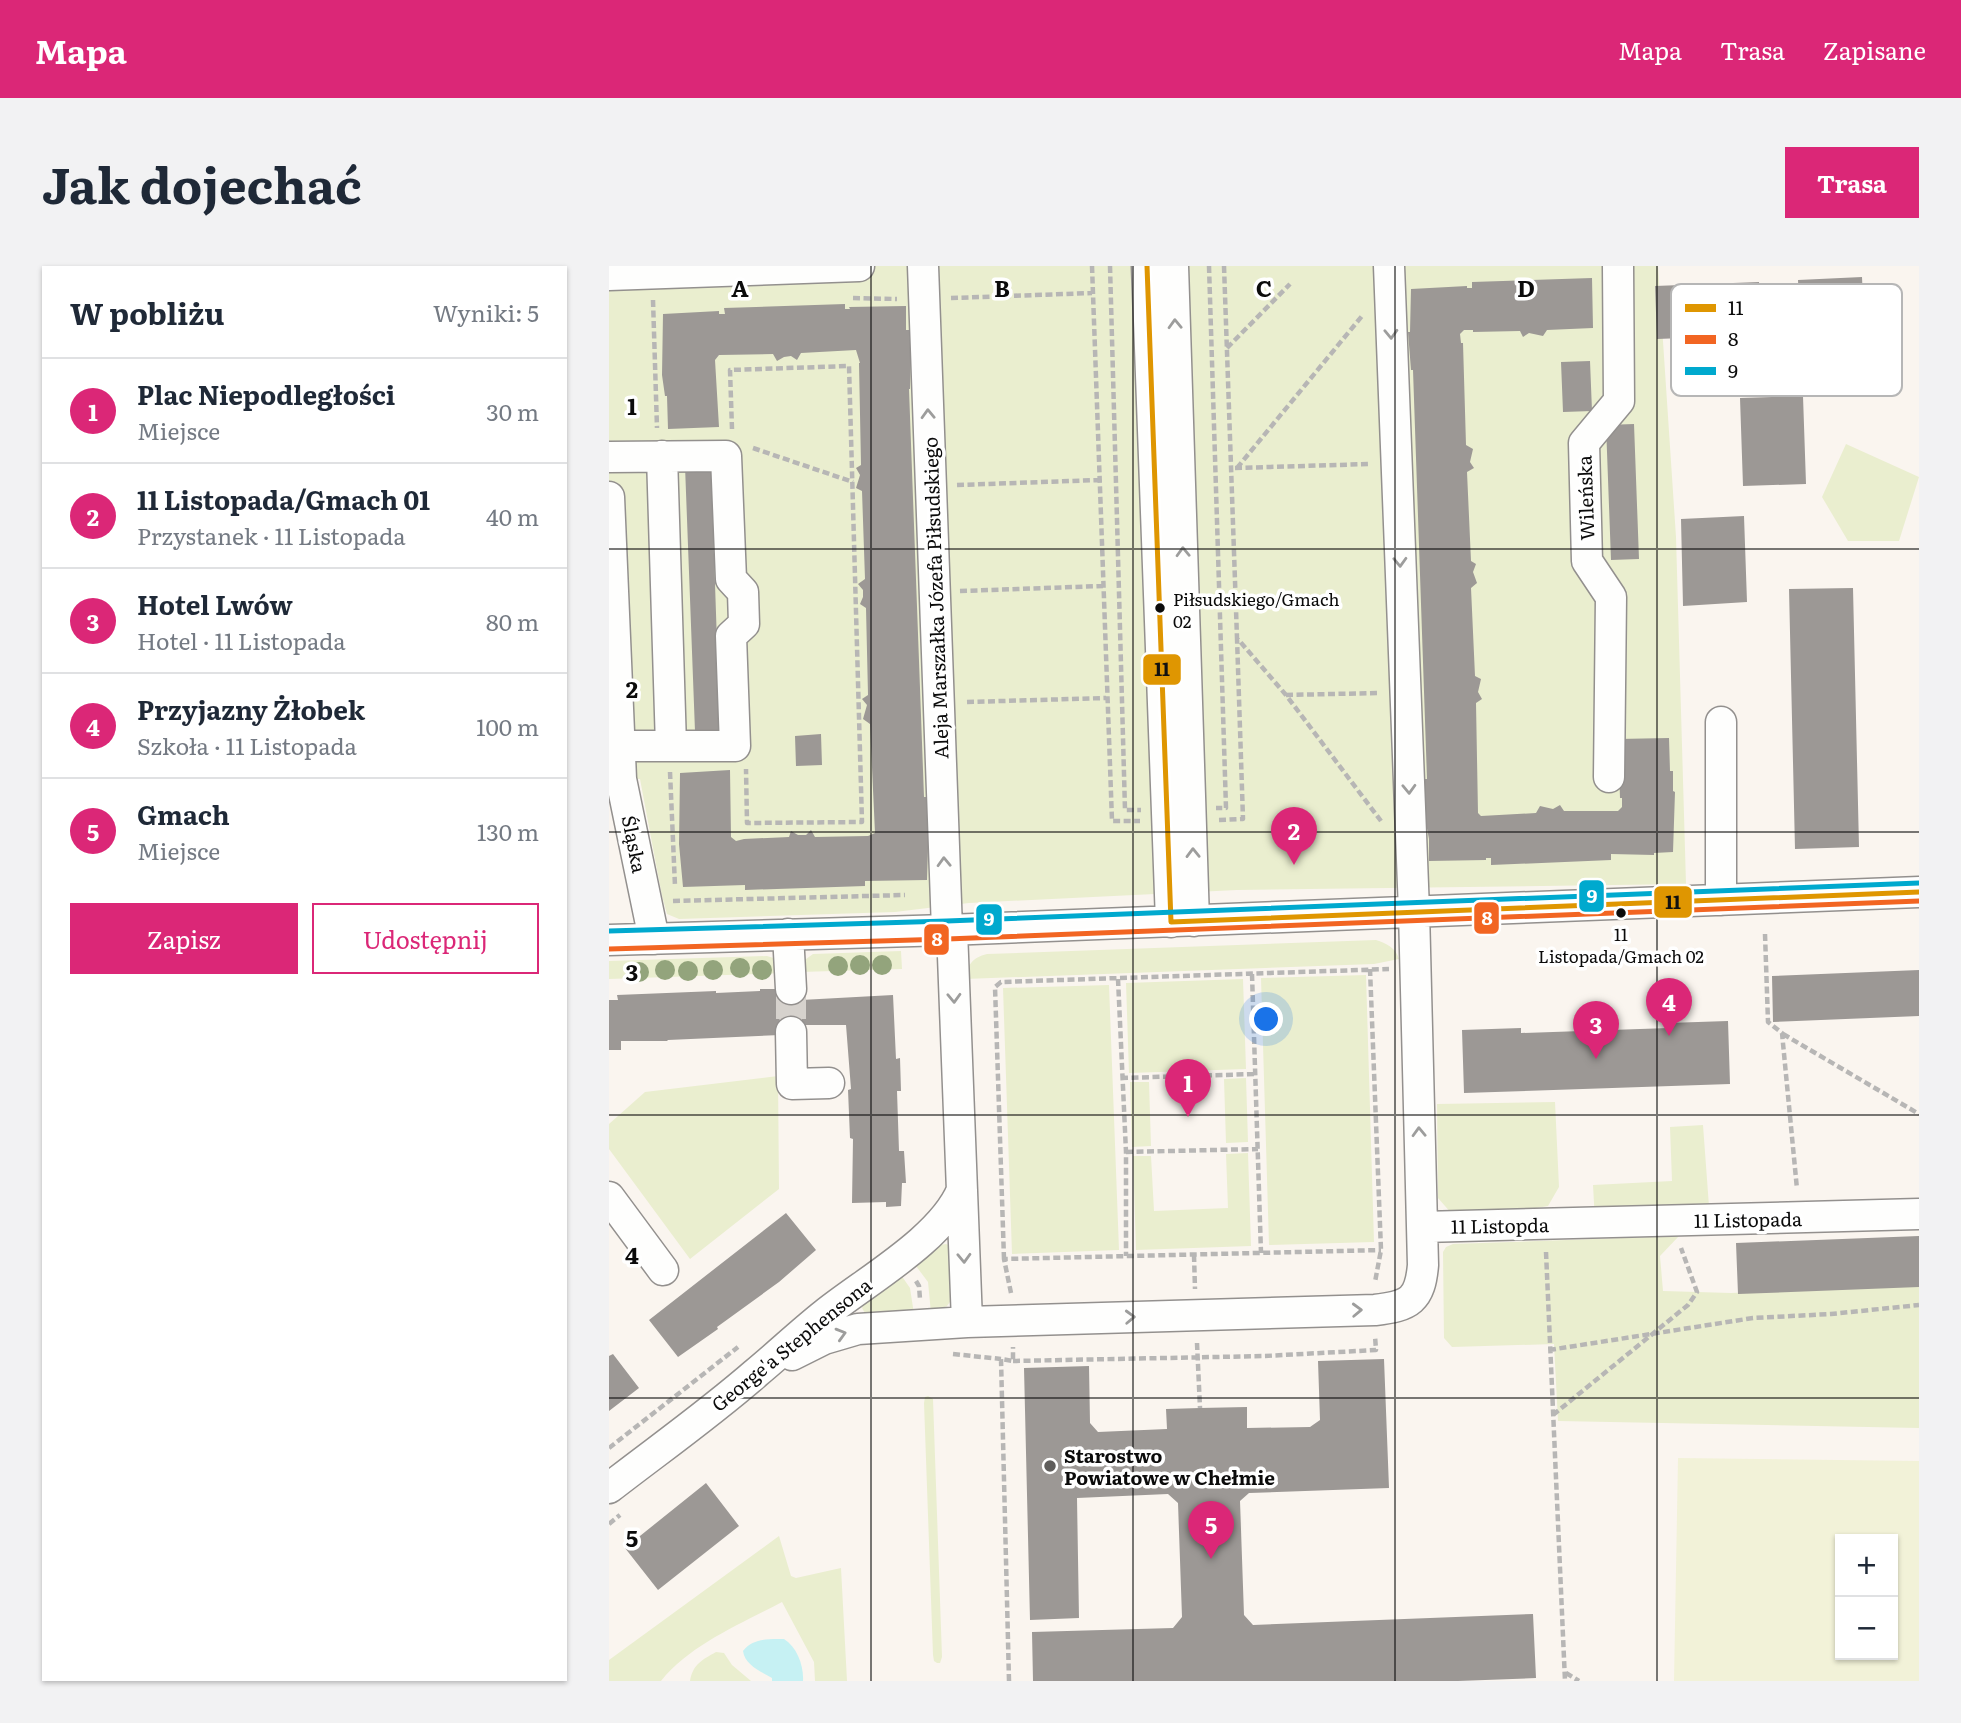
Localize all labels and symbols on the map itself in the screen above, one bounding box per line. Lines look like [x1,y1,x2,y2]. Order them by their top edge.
text: A [731,270,749,304]
text: B [994,270,1010,304]
text: C [1256,270,1272,304]
text: D [1517,270,1535,304]
legend [1671,284,1902,396]
text: 11 [1728,293,1744,321]
one-way arrow [1168,319,1183,330]
text: 8 [1728,324,1738,352]
one-way arrow [1384,329,1399,340]
text: 9 [1728,356,1738,384]
text: 1 [627,388,637,422]
one-way arrow [921,409,936,420]
street label: Aleja Marszałka Józefa Piłsudskiego [915,436,955,760]
street label: Wileńska [1569,454,1600,541]
one-way arrow [1175,546,1191,557]
one-way arrow [1393,556,1408,567]
place label: Piłsudskiego/Gmach 02 [1173,586,1340,633]
marker: Piłsudskiego/Gmach 02 [1153,601,1167,615]
line badge: 11 [1142,653,1182,686]
text: 11 [1154,654,1170,682]
text: 2 [626,671,638,705]
one-way arrow [1401,784,1416,795]
pin: 2 [1271,807,1317,865]
street label: Śląska [616,813,654,876]
one-way arrow [1185,847,1201,857]
one-way arrow [937,856,952,867]
line badge: 9 [1578,879,1605,913]
text: 9 [1587,881,1598,909]
line badge: 11 [1653,885,1693,919]
text: 11 [1665,887,1681,915]
line badge: 8 [1473,901,1500,935]
line badge: 9 [975,903,1003,936]
text: 8 [1481,903,1493,931]
text: 9 [984,904,995,932]
marker: 11 Listopada/Gmach 02 [1614,906,1628,920]
place label: 11 Listopada/Gmach 02 [1538,921,1704,968]
line badge: 8 [923,923,950,956]
text: 8 [931,924,943,952]
text: 3 [626,954,638,988]
pin: 4 [1646,978,1692,1036]
one-way arrow [946,993,961,1004]
pin: 3 [1573,1001,1619,1059]
your location [1249,1002,1283,1036]
pin: 1 [1165,1059,1211,1117]
one-way arrow [1412,1126,1427,1137]
street label: 11 Listopada [1694,1204,1803,1234]
street label: 11 Listopda [1451,1210,1550,1240]
text: 4 [625,1237,639,1271]
one-way arrow [957,1253,972,1264]
street label: George'a Stephensona [705,1270,878,1417]
one-way arrow [1352,1303,1363,1318]
one-way arrow [1125,1310,1136,1325]
one-way arrow [835,1328,847,1343]
place label: Starostwo Powiatowe w Chełmie [1064,1441,1275,1491]
marker: Starostwo Powiatowe w Chełmie [1042,1458,1058,1474]
pin: 5 [1188,1501,1234,1559]
text: 5 [626,1520,638,1554]

